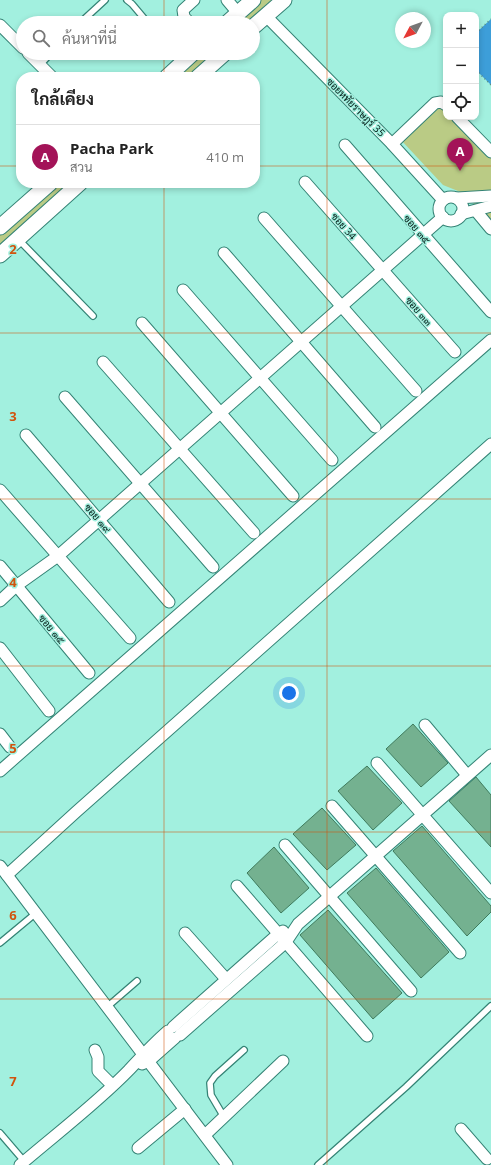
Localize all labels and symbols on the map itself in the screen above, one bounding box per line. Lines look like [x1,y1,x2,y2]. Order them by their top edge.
north arrow [395,12,431,48]
street label: ซอยหทัยราษฎร์ 35 [323,75,389,140]
pin: A [447,138,473,171]
street label: ซอย 34 [328,210,360,243]
street label: ซอย ๓๕ [401,212,434,247]
text: 2 [9,240,17,258]
street label: ซอย ๓๓ [402,293,436,329]
text: 3 [9,407,17,425]
street label: ซอย ๑๙ [82,501,114,535]
text: 4 [9,573,17,591]
street label: ซอย ๑๕ [36,612,68,647]
your location [279,683,299,703]
text: 5 [9,739,17,757]
text: 6 [9,906,17,924]
text: 7 [9,1072,17,1090]

